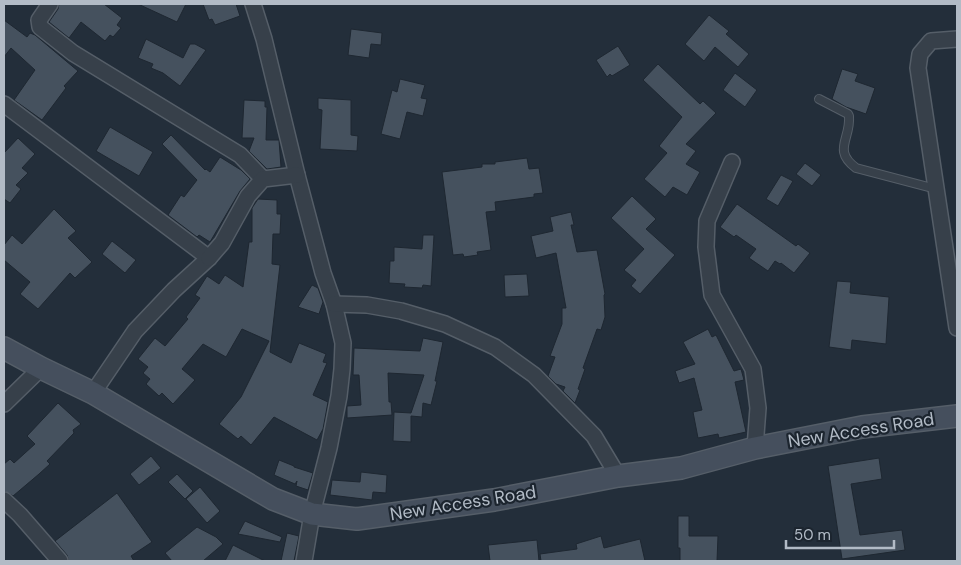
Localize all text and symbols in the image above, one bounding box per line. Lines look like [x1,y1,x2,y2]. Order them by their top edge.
street label: New Access Road [786,407,936,453]
street label: New Access Road [388,480,538,526]
scale bar [786,518,894,550]
text: 50 m [794,525,831,545]

